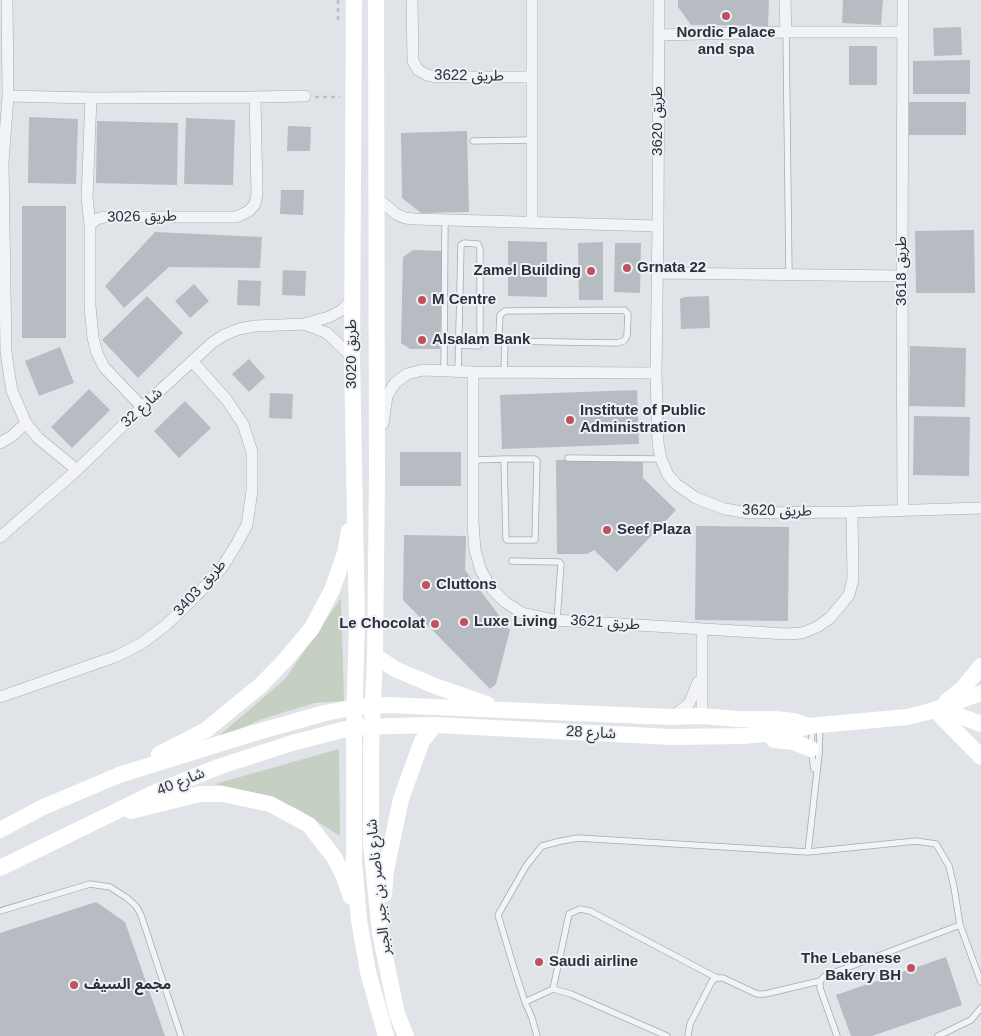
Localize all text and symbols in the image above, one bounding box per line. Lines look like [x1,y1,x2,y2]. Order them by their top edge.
marker: Nordic Palace and spa [720,10,732,22]
place label: Nordic Palace and spa [676,24,776,59]
street label: طريق 3622 [434,66,504,86]
street label: طريق 3620 [649,86,667,156]
street label: طريق 3026 [107,207,177,227]
street label: طريق 3618 [893,236,911,306]
place label: Grnata 22 [637,259,706,277]
place label: Zamel Building [473,262,581,280]
marker: Grnata 22 [621,262,633,274]
marker: Zamel Building [585,265,597,277]
place label: M Centre [432,291,496,309]
marker: M Centre [416,294,428,306]
street label: طريق 3020 [343,319,361,389]
place label: Alsalam Bank [432,331,530,349]
marker: Alsalam Bank [416,334,428,346]
street label: شارع 32 [118,384,166,432]
place label: Institute of Public Administration [580,402,706,437]
marker: Institute of Public Administration [564,414,576,426]
street label: طريق 3620 [742,501,812,521]
place label: Seef Plaza [617,521,691,539]
marker: Seef Plaza [601,524,613,536]
street label: طريق 3403 [170,556,230,620]
place label: Cluttons [436,576,497,594]
marker: Cluttons [420,579,432,591]
street label: طريق 3621 [570,612,640,634]
place label: Luxe Living [474,613,557,631]
place label: Le Chocolat [339,615,425,633]
marker: Luxe Living [458,616,470,628]
marker: Le Chocolat [429,618,441,630]
street label: شارع 28 [566,723,616,743]
street label: شارع 40 [154,764,208,800]
street label: شارع ناصر بن جبر الجبر [363,818,395,956]
place label: The Lebanese Bakery BH [801,950,901,985]
place label: Saudi airline [549,953,638,971]
marker: Saudi airline [533,956,545,968]
marker: The Lebanese Bakery BH [905,962,917,974]
place label: مجمع السيف [84,976,171,994]
marker: مجمع السيف [68,979,80,991]

